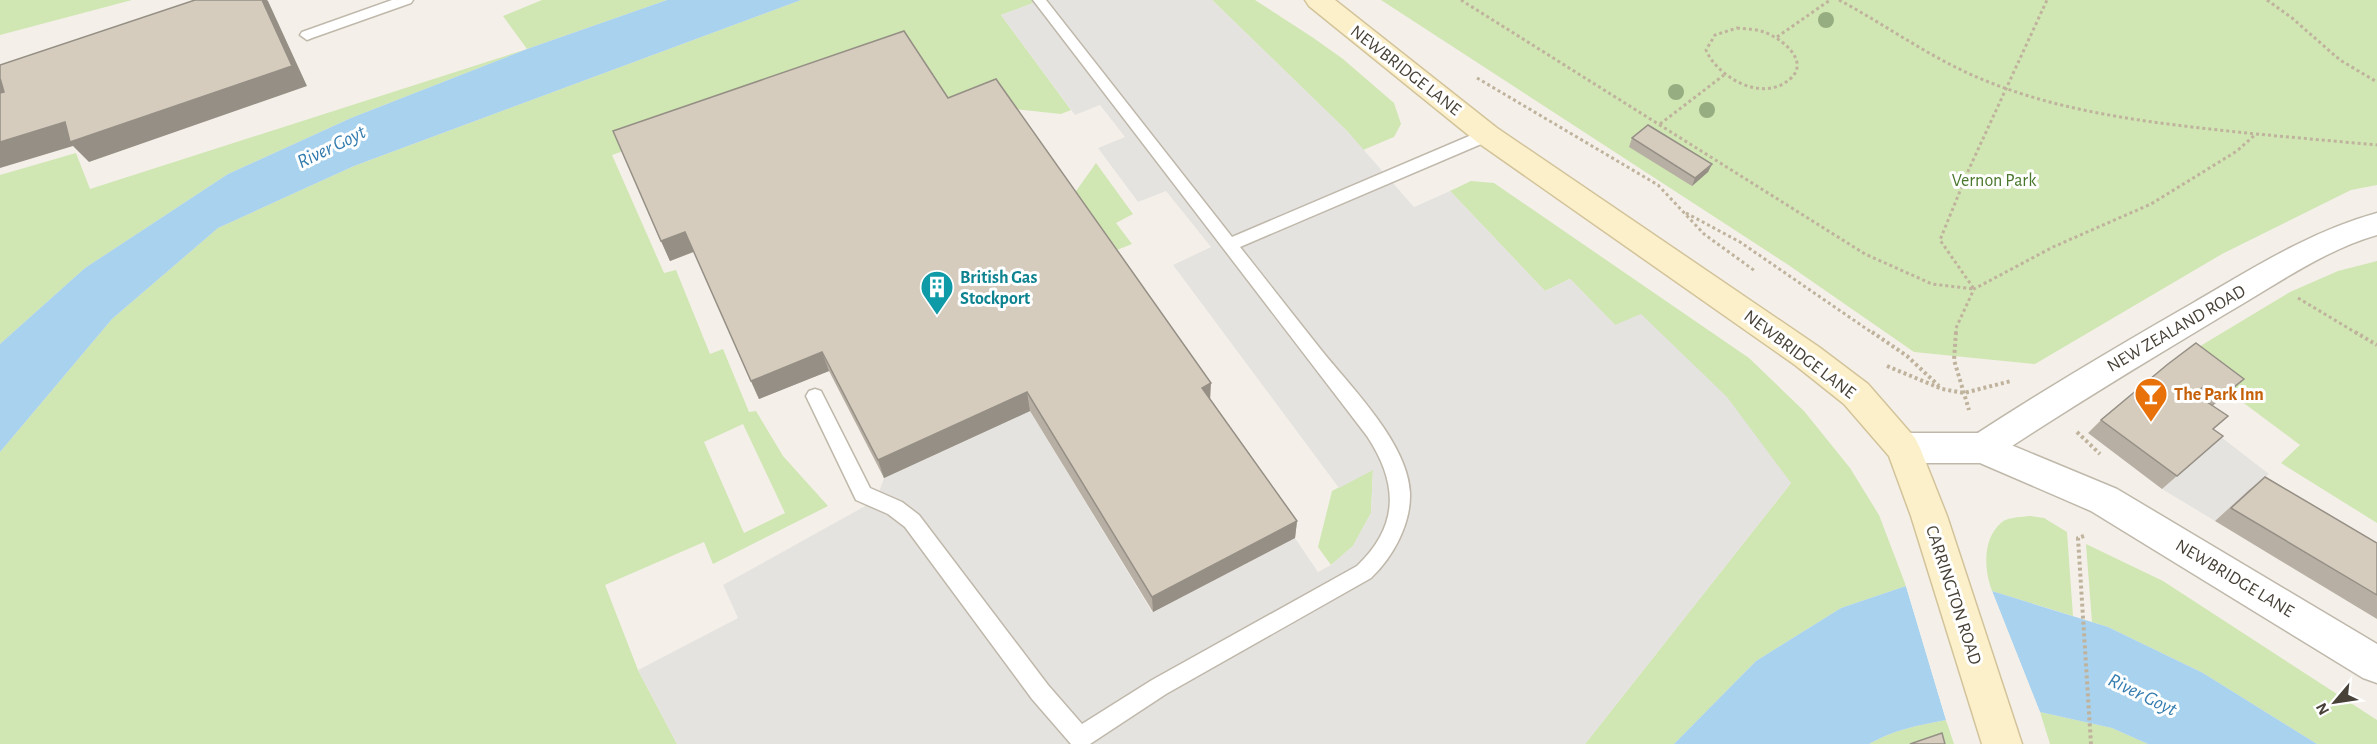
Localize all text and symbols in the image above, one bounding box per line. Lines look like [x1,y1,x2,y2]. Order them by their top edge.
street label: NEWBRIDGE LANE [1347,22,1464,119]
water label: River Goyt [294,122,369,172]
park label: Vernon Park [1952,172,2037,190]
building icon: British Gas Stockport [919,269,955,316]
place label: British Gas Stockport [960,269,1038,308]
street label: NEW ZEALAND ROAD [2104,282,2249,376]
street label: NEWBRIDGE LANE [1740,307,1859,403]
bar icon: The Park Inn [2133,376,2169,423]
place label: The Park Inn [2174,386,2264,404]
street label: CARRINGTON ROAD [1922,523,1984,667]
street label: NEWBRIDGE LANE [2172,537,2297,621]
water label: River Goyt [2105,670,2180,720]
north arrow [2305,672,2365,732]
text: N [2313,700,2332,718]

